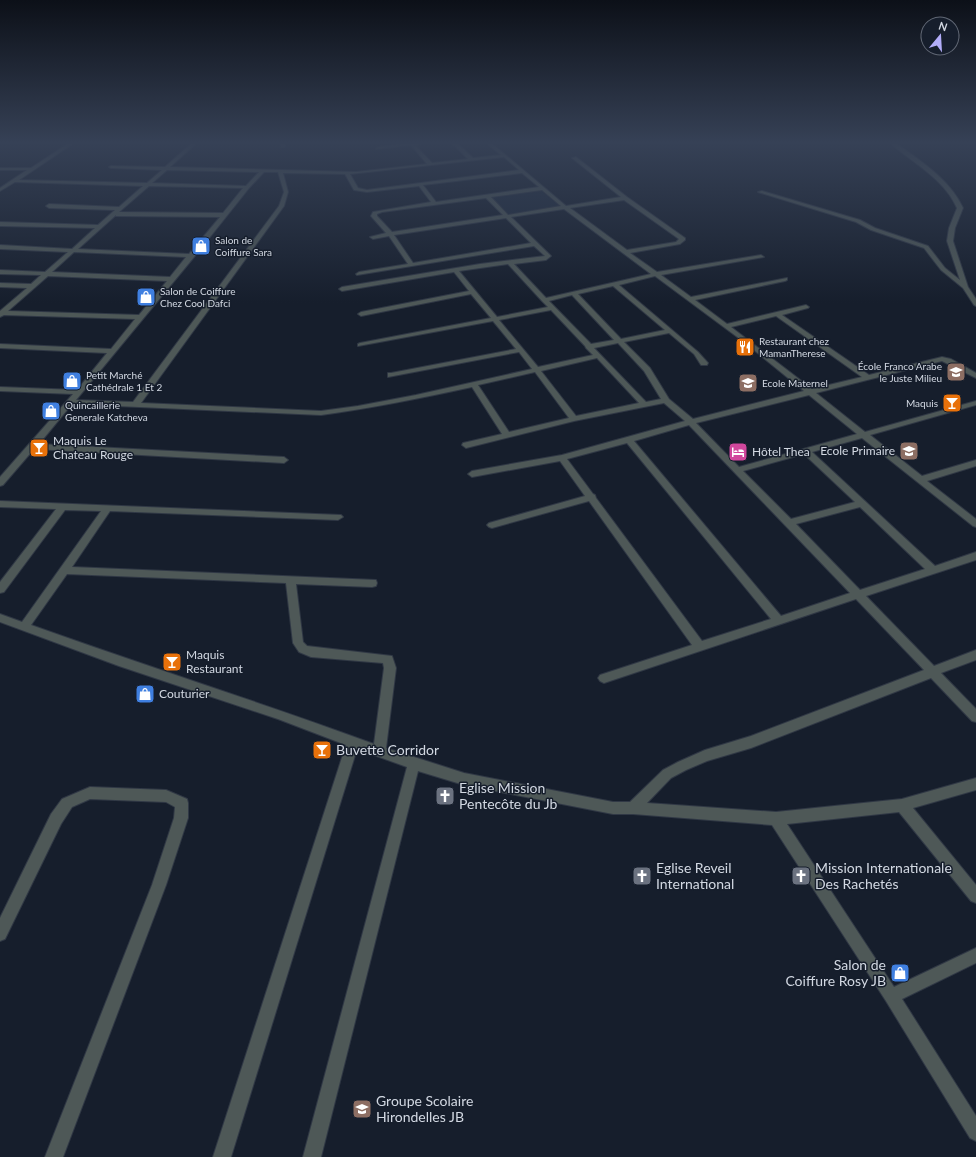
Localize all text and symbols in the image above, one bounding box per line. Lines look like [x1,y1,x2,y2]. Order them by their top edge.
north arrow [920,16,960,56]
text: N [937,19,949,34]
place label: Salon de Coiffure Sara [215,234,272,258]
shop icon: Salon de Coiffure Sara [190,235,212,257]
place label: Salon de Coiffure Chez Cool Dafci [160,285,236,309]
shop icon: Salon de Coiffure Chez Cool Dafci [135,286,157,308]
place label: Restaurant chez MamanTherese [759,335,830,359]
restaurant icon: Restaurant chez MamanTherese [734,336,756,358]
place label: École Franco Arabe le Juste Milieu [858,360,942,384]
school or university icon: École Franco Arabe le Juste Milieu [945,361,967,383]
place label: Petit Marché Cathédrale 1 Et 2 [86,369,162,393]
shop icon: Petit Marché Cathédrale 1 Et 2 [61,370,83,392]
school or university icon: Ecole Maternel [737,372,759,394]
place label: Ecole Maternel [762,377,828,389]
bar icon: Maquis [941,392,963,414]
place label: Maquis [906,397,938,409]
place label: Quincaillerie Generale Katcheva [65,399,148,423]
shop icon: Quincaillerie Generale Katcheva [40,400,62,422]
place label: Maquis Le Chateau Rouge [53,433,133,462]
bar icon: Maquis Le Chateau Rouge [28,437,50,459]
school or university icon: Ecole Primaire [898,440,920,462]
hotel icon: Hôtel Thea [727,441,749,463]
place label: Ecole Primaire [820,443,895,458]
place label: Hôtel Thea [752,444,810,459]
place label: Maquis Restaurant [186,647,243,676]
bar icon: Maquis Restaurant [161,651,183,673]
shop icon: Couturier [134,683,156,705]
place label: Couturier [159,686,210,701]
bar icon: Buvette Corridor [311,739,333,761]
place label: Buvette Corridor [336,741,439,758]
place label: Eglise Mission Pentecôte du Jb [459,779,557,812]
church icon: Eglise Mission Pentecôte du Jb [434,785,456,807]
place label: Eglise Reveil International [656,859,734,892]
place label: Mission Internationale Des Rachetés [815,859,952,892]
church icon: Eglise Reveil International [631,865,653,887]
church icon: Mission Internationale Des Rachetés [790,865,812,887]
place label: Salon de Coiffure Rosy JB [785,956,886,989]
shop icon: Salon de Coiffure Rosy JB [889,962,911,984]
place label: Groupe Scolaire Hirondelles JB [376,1092,473,1125]
school or university icon: Groupe Scolaire Hirondelles JB [351,1098,373,1120]

